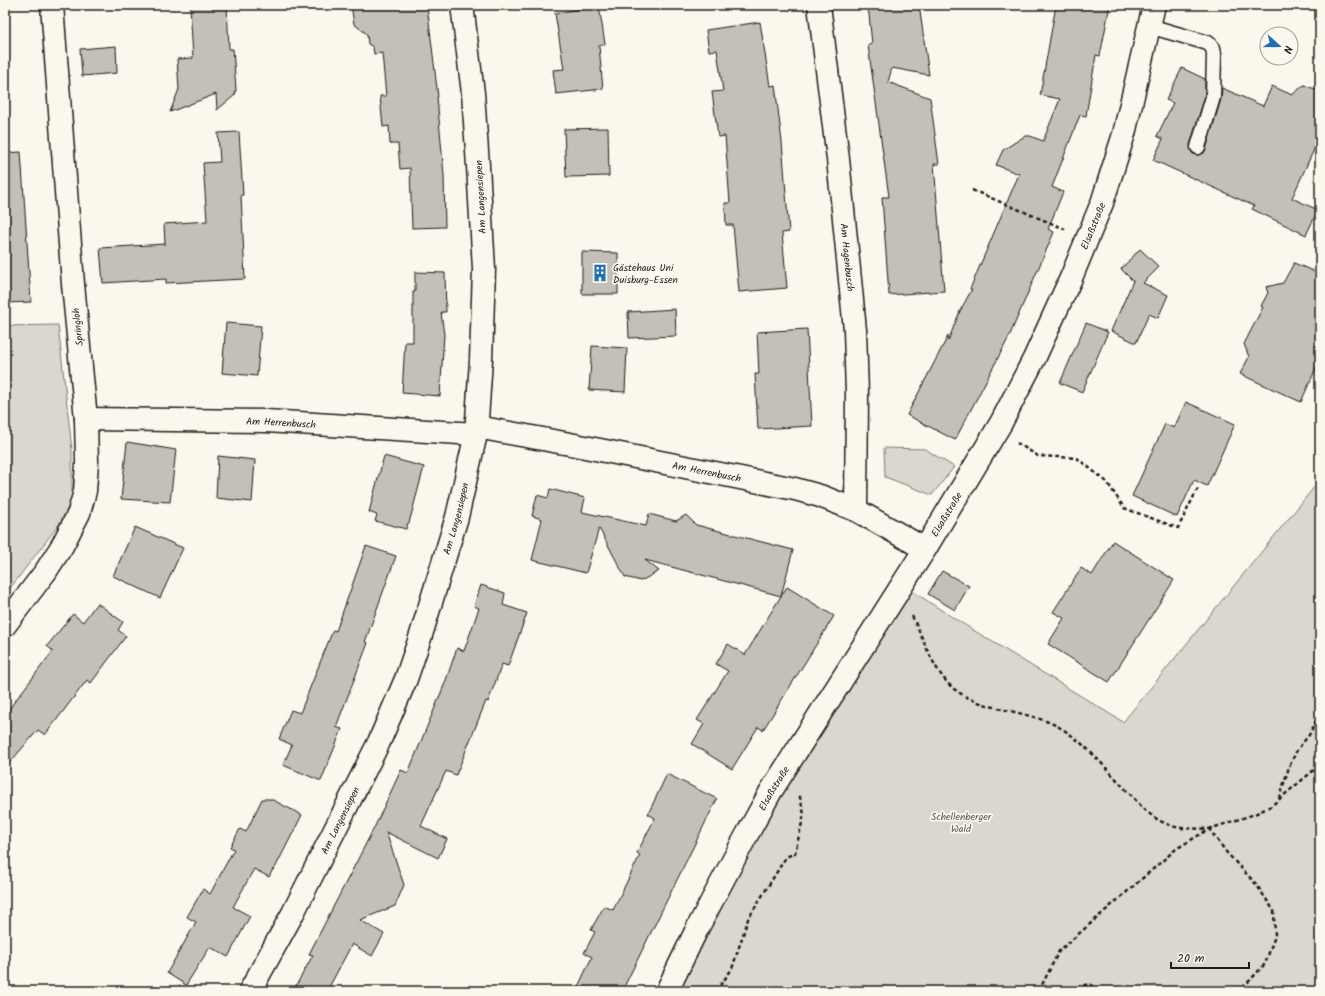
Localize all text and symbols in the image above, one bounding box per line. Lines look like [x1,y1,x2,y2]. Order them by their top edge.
north arrow [1259,26,1299,66]
text: N [1278,43,1297,56]
street label: Am Langensiepen [471,160,491,234]
street label: Elsaßstraße [1077,200,1111,252]
street label: Am Hagenbusch [835,223,858,292]
place label: Gästehaus Uni Duisburg-Essen [613,260,678,288]
building icon: Gästehaus Uni Duisburg-Essen [590,263,610,283]
street label: Springloh [68,307,88,347]
street label: Am Herrenbusch [246,414,316,433]
street label: Am Herrenbusch [671,458,742,487]
street label: Am Langensiepen [439,481,474,557]
street label: Elsaßstraße [927,489,967,540]
street label: Elsaßstraße [755,763,794,814]
street label: Am Langensiepen [317,784,364,857]
park label: Schellenberger Wald [931,809,992,837]
scale bar [1171,944,1249,970]
text: 20 m [1177,949,1205,968]

